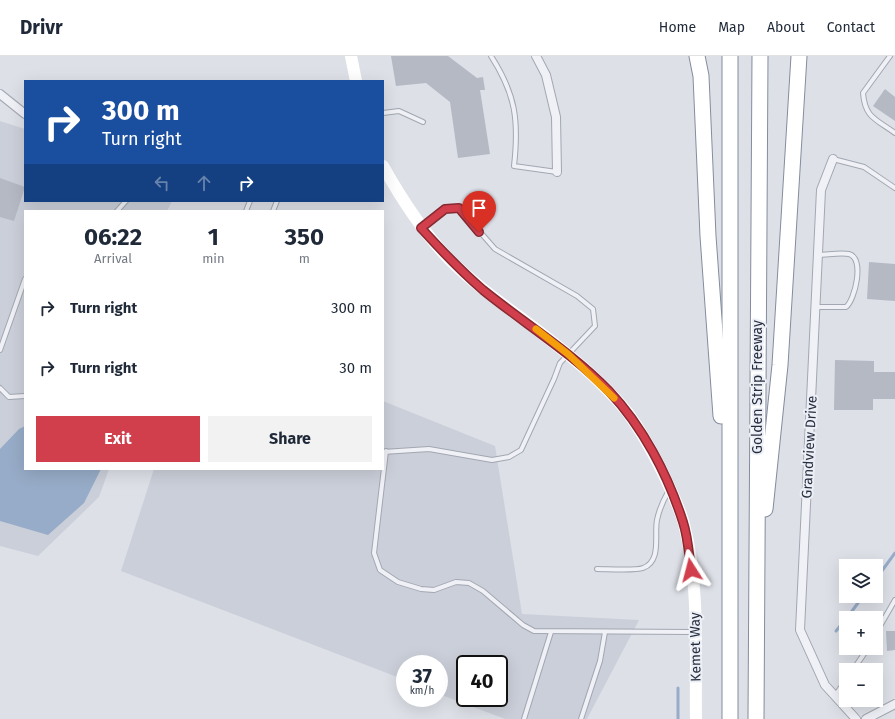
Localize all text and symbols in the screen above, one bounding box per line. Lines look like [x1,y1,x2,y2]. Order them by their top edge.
text: Drivr [20,16,63,39]
text: Home [659,19,696,36]
text: Map [718,19,745,36]
text: About [767,19,805,36]
text: Contact [827,19,875,36]
text: 300 m [102,94,180,127]
icon: right [36,96,88,148]
text: Turn right [102,128,182,150]
icon: left [151,172,173,194]
icon: ahead [193,172,215,194]
icon: right [235,172,257,194]
pin [462,191,496,232]
icon: arrive [468,197,490,219]
text: 06:22 [84,223,142,251]
text: 1 [208,223,219,251]
text: 350 [285,223,324,251]
text: Arrival [94,251,132,266]
text: min [202,251,225,266]
text: m [299,251,310,266]
icon: right [36,297,58,319]
text: Turn right [70,299,137,317]
text: 300 m [331,299,372,317]
street label: Golden Strip Freeway [749,320,766,454]
icon: right [36,357,58,379]
text: Turn right [70,359,137,377]
text: 30 m [339,359,372,377]
street label: Grandview Drive [798,395,821,499]
button: Exit [36,416,200,462]
button: Share [208,416,372,462]
position arrow [670,549,712,591]
map controls [839,559,883,707]
button: layers [839,559,883,603]
button: + [839,611,883,655]
street label: Kemet Way [686,612,705,682]
speed limit sign: 40 [456,655,508,707]
button: − [839,663,883,707]
text: 37 [412,664,432,688]
text: km/h [410,685,434,697]

